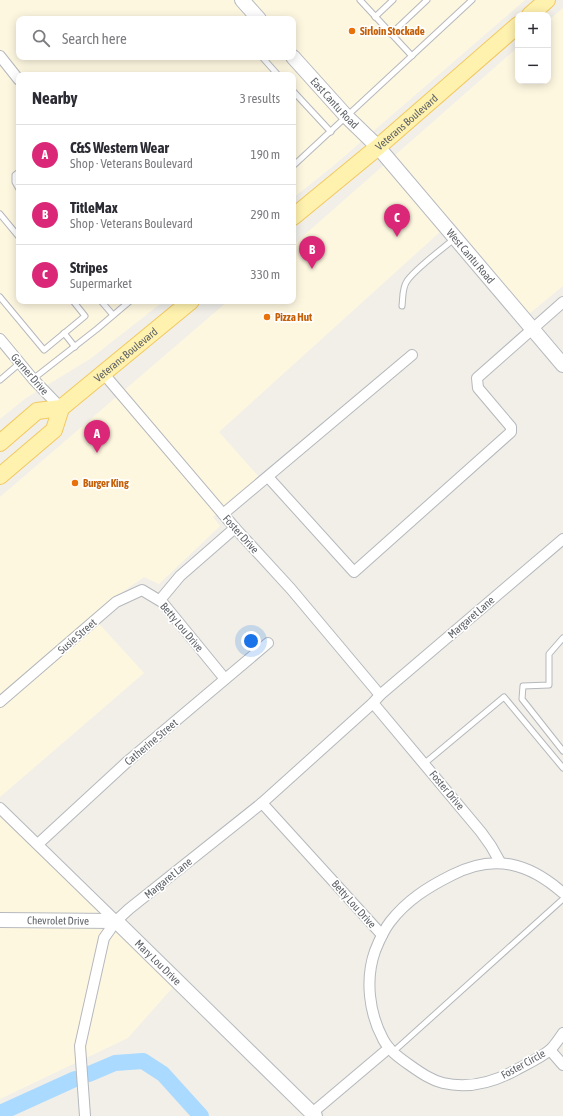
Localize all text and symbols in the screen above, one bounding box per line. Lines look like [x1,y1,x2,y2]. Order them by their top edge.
map controls [515,12,551,84]
button: + [515,12,551,48]
search box [16,16,296,60]
place label: Sirloin Stockade [360,25,425,37]
marker: Sirloin Stockade [347,26,357,36]
icon: search [30,27,52,49]
text: Search here [62,30,127,47]
button: − [515,48,551,84]
street label: East Cantu Road [308,75,361,131]
text: Nearby [32,88,78,108]
text: 3 results [240,91,280,106]
street label: Veterans Boulevard [373,92,440,152]
text: C&S Western Wear [70,139,169,156]
text: A [42,147,48,162]
text: 190 m [251,147,280,162]
text: Shop · Veterans Boulevard [70,156,193,171]
text: TitleMax [70,199,118,216]
pin: C [384,204,410,237]
text: B [42,207,48,222]
text: 290 m [251,207,280,222]
text: Shop · Veterans Boulevard [70,216,193,231]
street label: West Cantu Road [444,226,497,286]
pin: B [299,236,325,269]
text: Stripes [70,259,108,276]
text: C [42,267,48,282]
text: 330 m [251,267,280,282]
text: Supermarket [70,276,132,291]
place label: Pizza Hut [275,311,313,323]
marker: Pizza Hut [262,312,272,322]
street label: Veterans Boulevard [92,325,160,384]
street label: Garner Drive [9,351,51,397]
pin: A [84,420,110,453]
place label: Burger King [83,477,129,489]
marker: Burger King [70,478,80,488]
street label: Foster Drive [221,512,261,556]
street label: Margaret Lane [445,594,497,640]
street label: Betty Lou Drive [158,600,206,654]
street label: Susie Street [55,616,99,656]
your location [241,631,261,651]
street label: Catherine Street [122,716,180,768]
street label: Foster Drive [427,768,467,812]
street label: Margaret Lane [142,855,194,901]
street label: Betty Lou Drive [329,878,379,930]
street label: Chevrolet Drive [27,914,89,927]
street label: Mary Lou Drive [133,937,184,987]
street label: Foster Circle [499,1047,547,1081]

